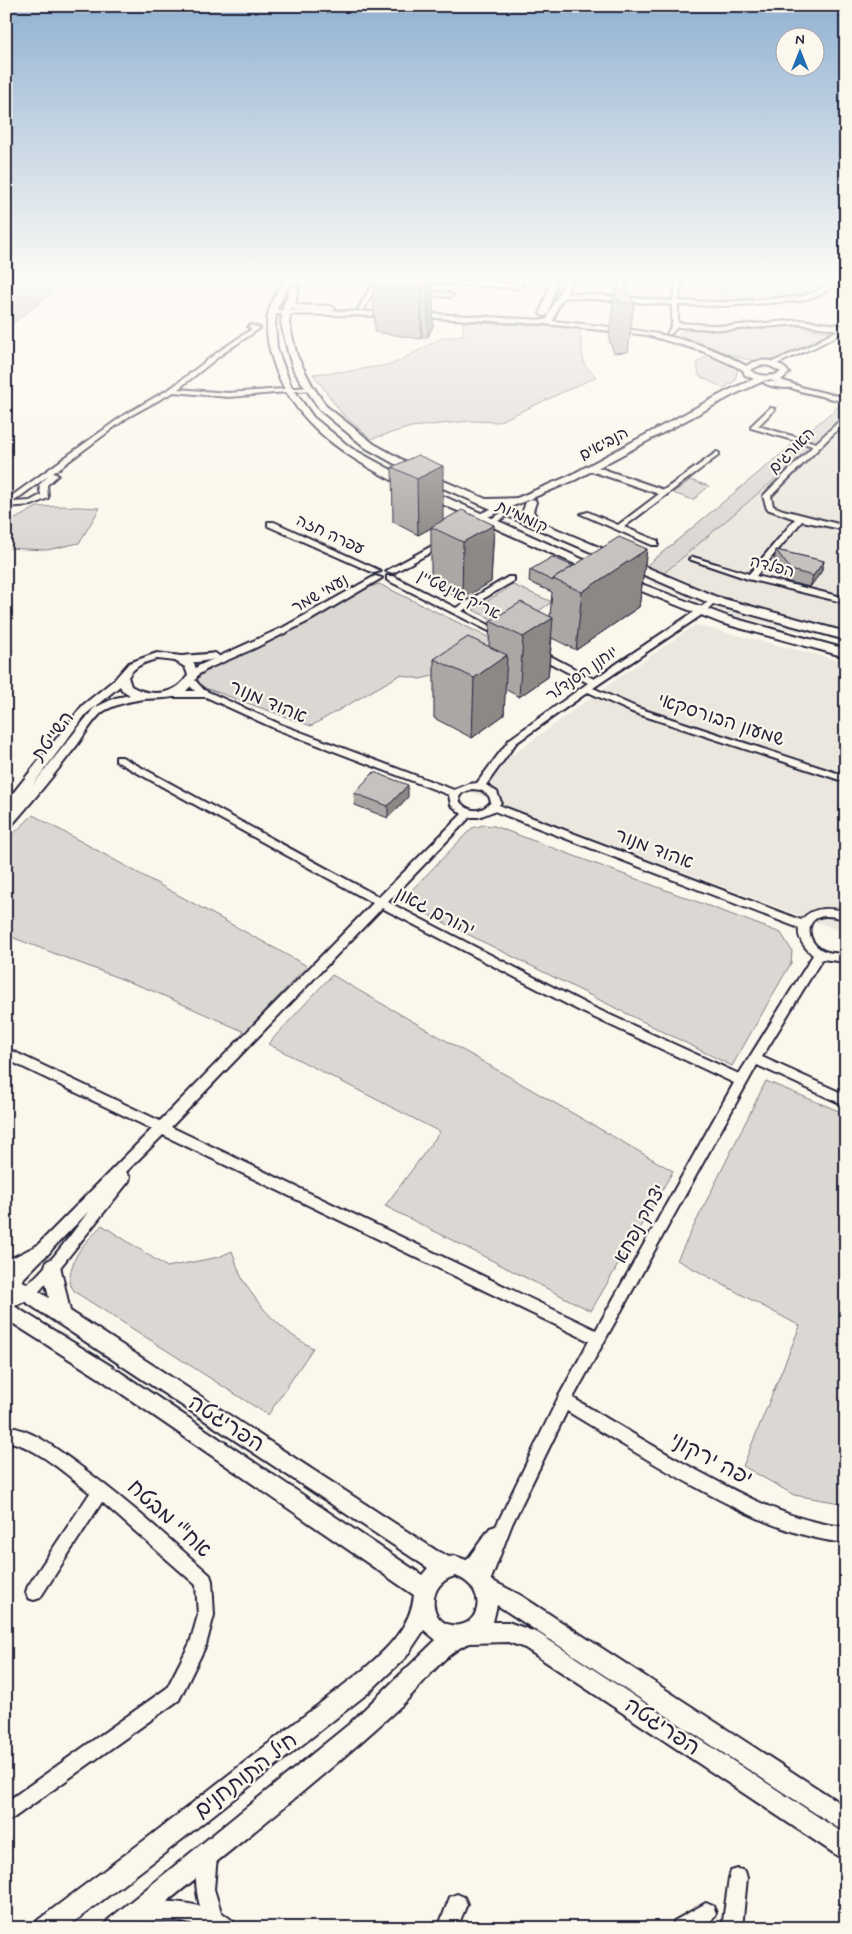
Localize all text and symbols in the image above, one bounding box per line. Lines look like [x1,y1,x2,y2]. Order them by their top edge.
north arrow [774,28,824,78]
text: N [795,31,805,49]
street label: הנביאים [576,422,632,466]
street label: האורגים [764,423,820,479]
street label: קוממיות [492,495,551,538]
street label: עפרה חזה [293,510,367,560]
street label: הפלדה [747,551,797,583]
street label: אריק אינשטיין [414,565,504,625]
street label: נעמי שמר [288,569,352,619]
street label: יוחנן הסנדלר [542,641,622,707]
street label: אהוד מנור [225,674,311,730]
street label: שמעון הבורסקאי [654,688,788,752]
street label: השייטת [26,706,80,767]
street label: אהוד מנור [611,823,697,875]
street label: יהורם גאון [391,881,479,943]
street label: יצחק נפחא [608,1180,672,1268]
street label: הפריגטה [183,1389,269,1459]
street label: יפה ירקוני [665,1427,757,1493]
street label: אח"י מבטח [121,1474,217,1564]
street label: הפריגטה [619,1692,705,1762]
street label: חיל התותחנים [189,1727,303,1825]

